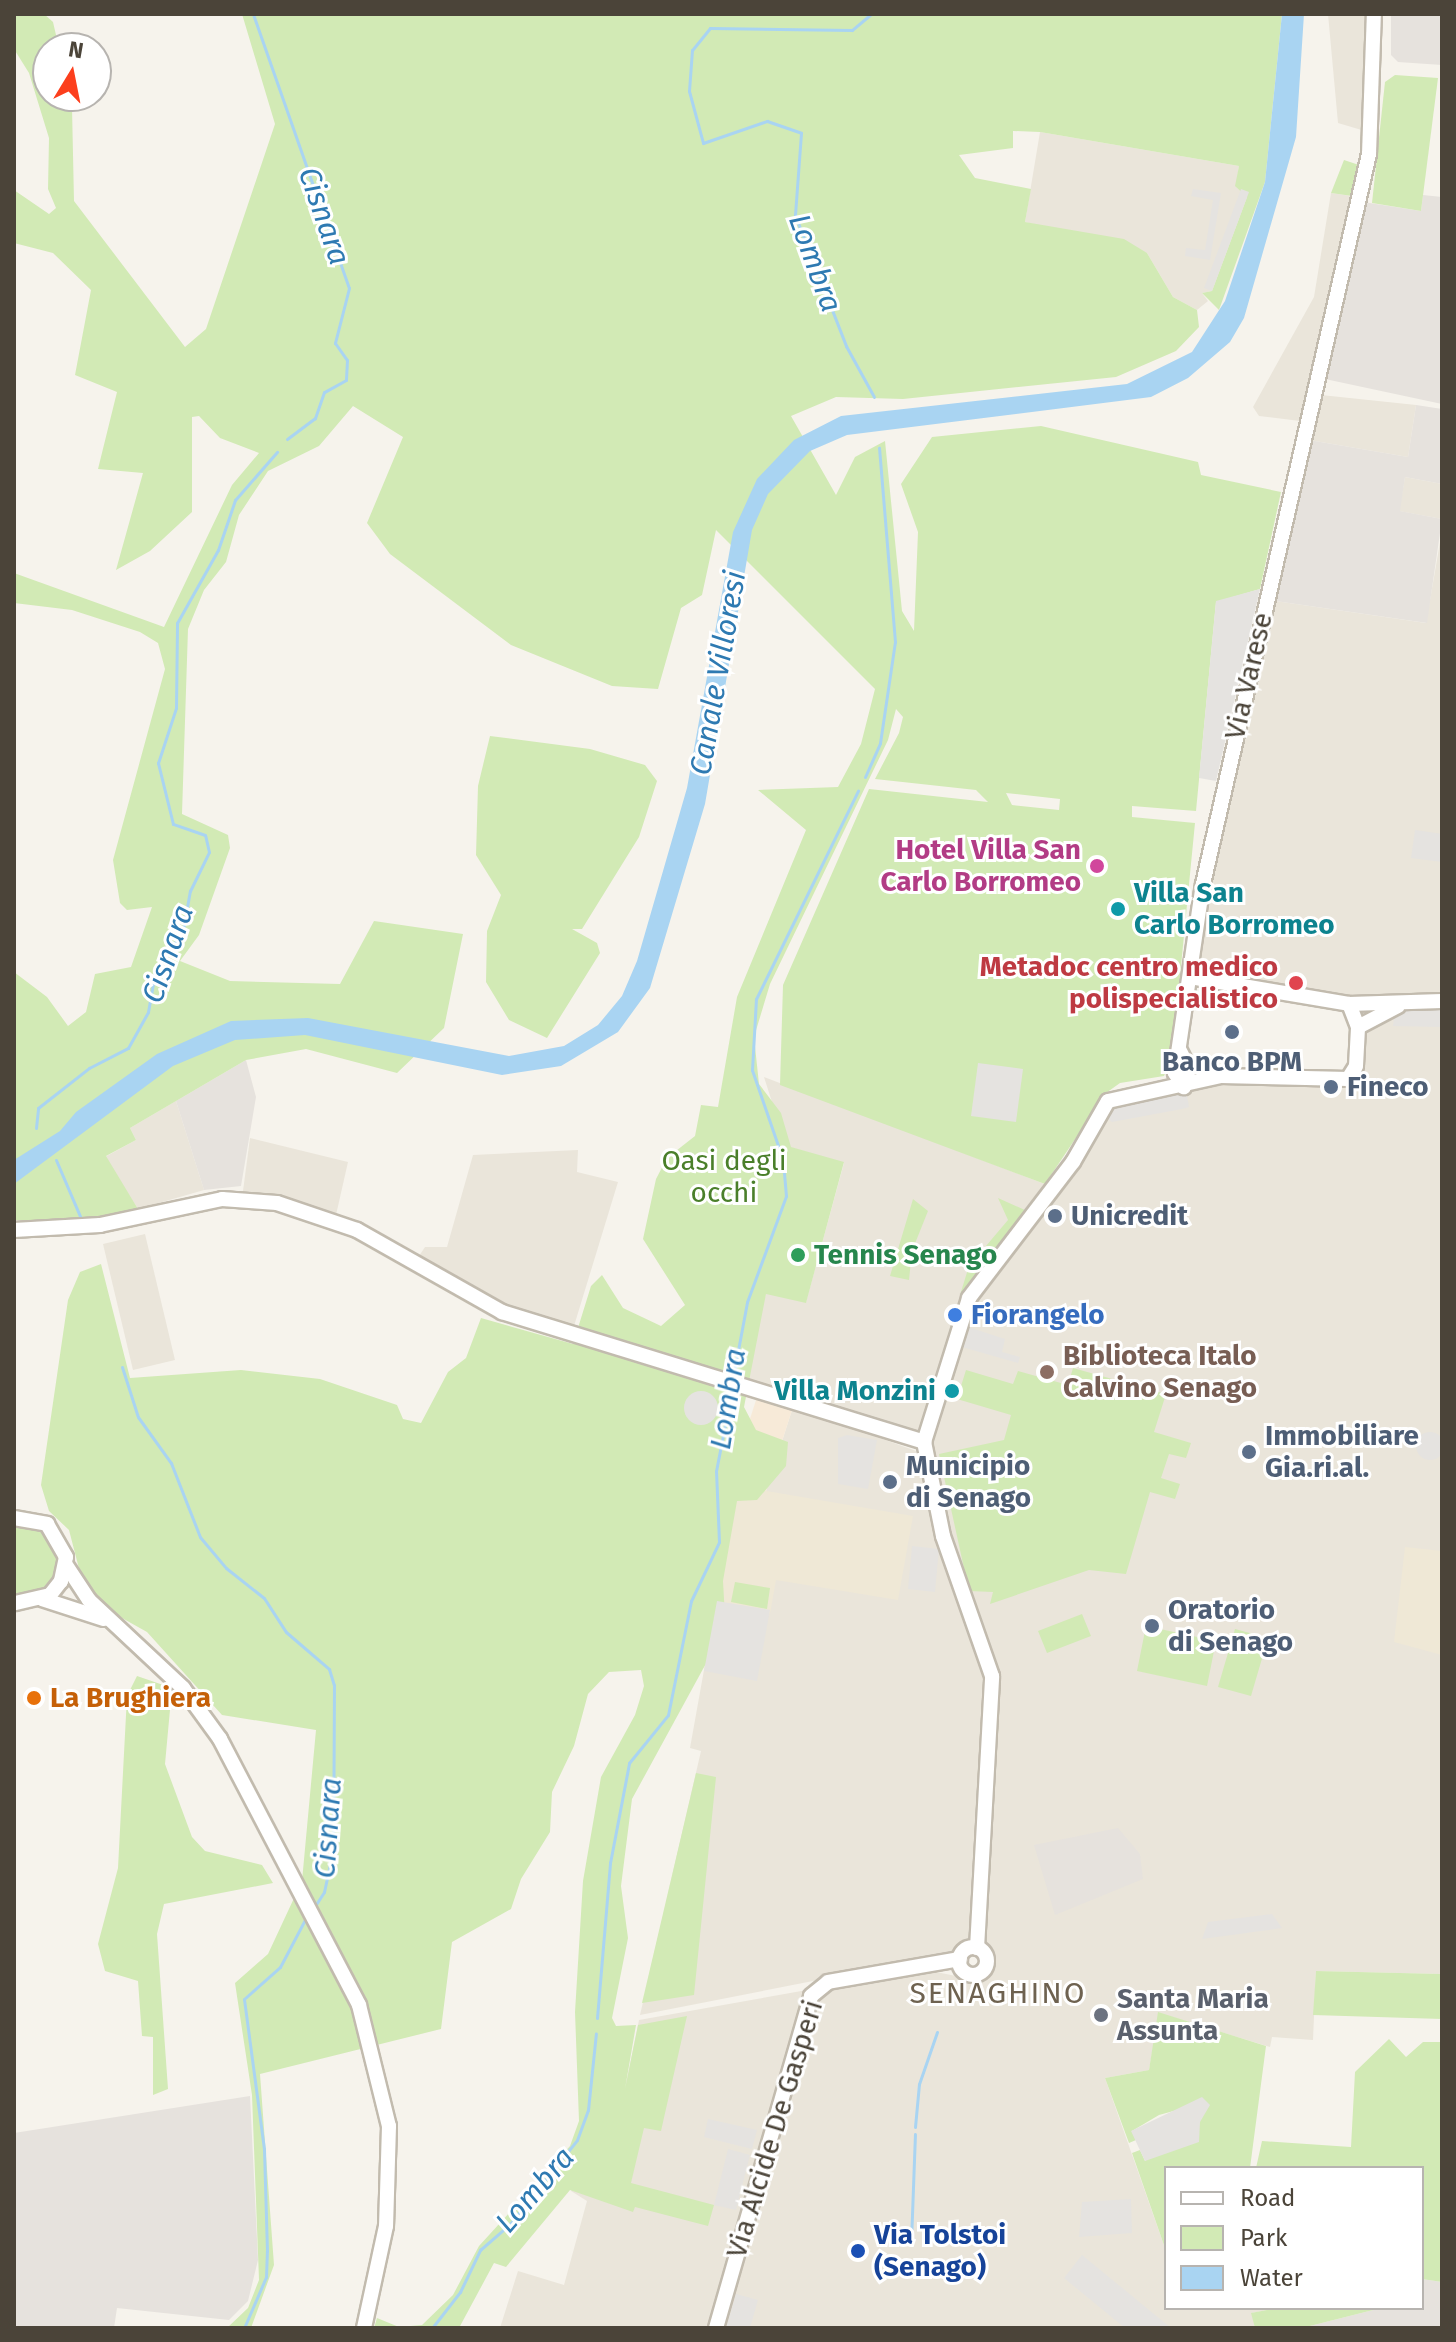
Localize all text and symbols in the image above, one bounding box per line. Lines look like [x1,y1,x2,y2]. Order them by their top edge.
north arrow [32,32,112,112]
text: N [66,35,85,64]
water label: Cisnara [291,162,357,270]
water label: Lombra [781,209,849,317]
water label: Canale Villoresi [682,568,754,778]
street label: Via Varese [1218,609,1280,743]
place label: Hotel Villa San Carlo Borromeo [880,833,1081,899]
marker: Hotel Villa San Carlo Borromeo [1088,857,1106,875]
place label: Villa San Carlo Borromeo [1134,876,1335,942]
water label: Cisnara [135,900,201,1008]
marker: Villa San Carlo Borromeo [1109,900,1127,918]
place label: Metadoc centro medico polispecialistico [980,950,1278,1016]
marker: Metadoc centro medico polispecialistico [1285,972,1307,994]
marker: Banco BPM [1223,1023,1241,1041]
place label: Banco BPM [1162,1045,1302,1079]
place label: Fineco [1347,1070,1429,1104]
marker: Fineco [1322,1078,1340,1096]
park label: Oasi degli occhi [661,1144,787,1210]
place label: Unicredit [1071,1199,1188,1233]
marker: Unicredit [1046,1207,1064,1225]
place label: Tennis Senago [814,1238,997,1272]
marker: Tennis Senago [789,1246,807,1264]
place label: Fiorangelo [971,1298,1105,1332]
marker: Fiorangelo [946,1306,964,1324]
place label: Biblioteca Italo Calvino Senago [1063,1339,1257,1405]
water label: Lombra [702,1346,754,1452]
marker: Biblioteca Italo Calvino Senago [1038,1363,1056,1381]
place label: Villa Monzini [774,1374,936,1408]
marker: Villa Monzini [943,1382,961,1400]
place label: Immobiliare Gia.ri.al. [1265,1419,1419,1485]
marker: Immobiliare Gia.ri.al. [1240,1443,1258,1461]
place label: Municipio di Senago [906,1449,1031,1515]
marker: Municipio di Senago [881,1473,899,1491]
place label: Oratorio di Senago [1168,1593,1293,1659]
marker: Oratorio di Senago [1143,1617,1161,1635]
place label: La Brughiera [50,1681,211,1715]
marker: La Brughiera [25,1689,43,1707]
water label: Cisnara [307,1776,349,1880]
district label: SENAGHINO [909,1975,1087,2011]
place label: Santa Maria Assunta [1117,1982,1269,2048]
street label: Via Alcide De Gasperi [720,1996,830,2262]
marker: Santa Maria Assunta [1092,2006,1110,2024]
water label: Lombra [488,2140,582,2240]
legend [1164,2166,1424,2310]
text: Road [1240,2184,1295,2212]
place label: Via Tolstoi (Senago) [874,2218,1006,2284]
text: Park [1240,2224,1287,2252]
marker: Via Tolstoi (Senago) [849,2242,867,2260]
text: Water [1240,2264,1303,2292]

